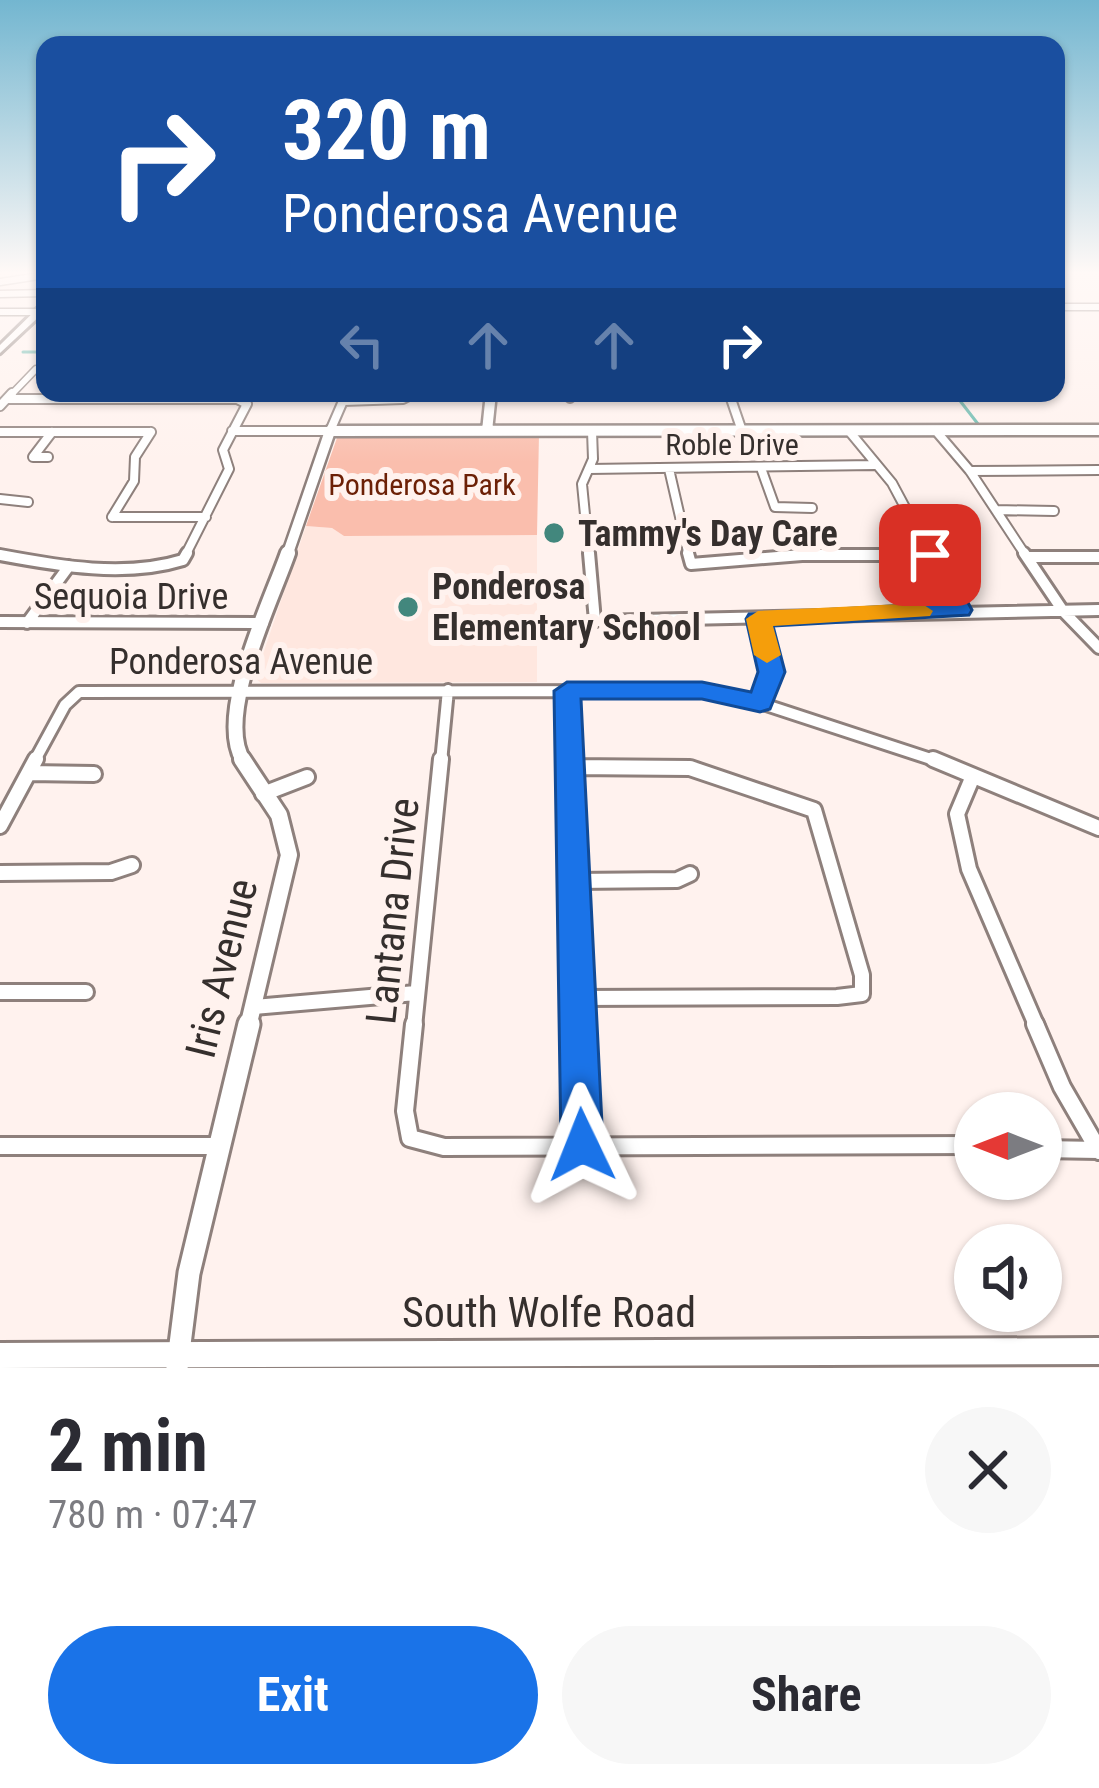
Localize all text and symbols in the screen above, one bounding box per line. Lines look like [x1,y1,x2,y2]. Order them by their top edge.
text: 320 m [282,81,491,180]
icon: right [84,84,240,240]
text: Ponderosa Avenue [282,182,678,245]
icon: left [329,312,395,378]
icon: ahead [455,312,521,378]
icon: ahead [581,312,647,378]
icon: right [707,312,773,378]
street label: Roble Drive [665,427,799,462]
park label: Ponderosa Park [328,467,516,502]
pin [879,504,981,606]
place label: Tammy's Day Care [578,513,838,555]
marker: Tammy's Day Care [541,520,567,546]
icon: arrive [897,522,963,588]
place label: Ponderosa Elementary School [432,566,701,649]
street label: Sequoia Drive [34,576,228,618]
marker: Ponderosa Elementary School [395,594,421,620]
street label: Ponderosa Avenue [109,641,373,683]
street label: Lantana Drive [356,796,429,1026]
street label: Iris Avenue [176,874,267,1063]
position arrow [519,1082,645,1208]
north arrow [954,1092,1062,1200]
map controls [954,1092,1062,1332]
button: sound [954,1224,1062,1332]
street label: South Wolfe Road [402,1288,696,1337]
text: 2 min [48,1404,208,1489]
button: close [925,1407,1051,1533]
text: 780 m · 07:47 [48,1492,258,1538]
button: Exit [48,1626,538,1764]
button: Share [562,1626,1051,1764]

